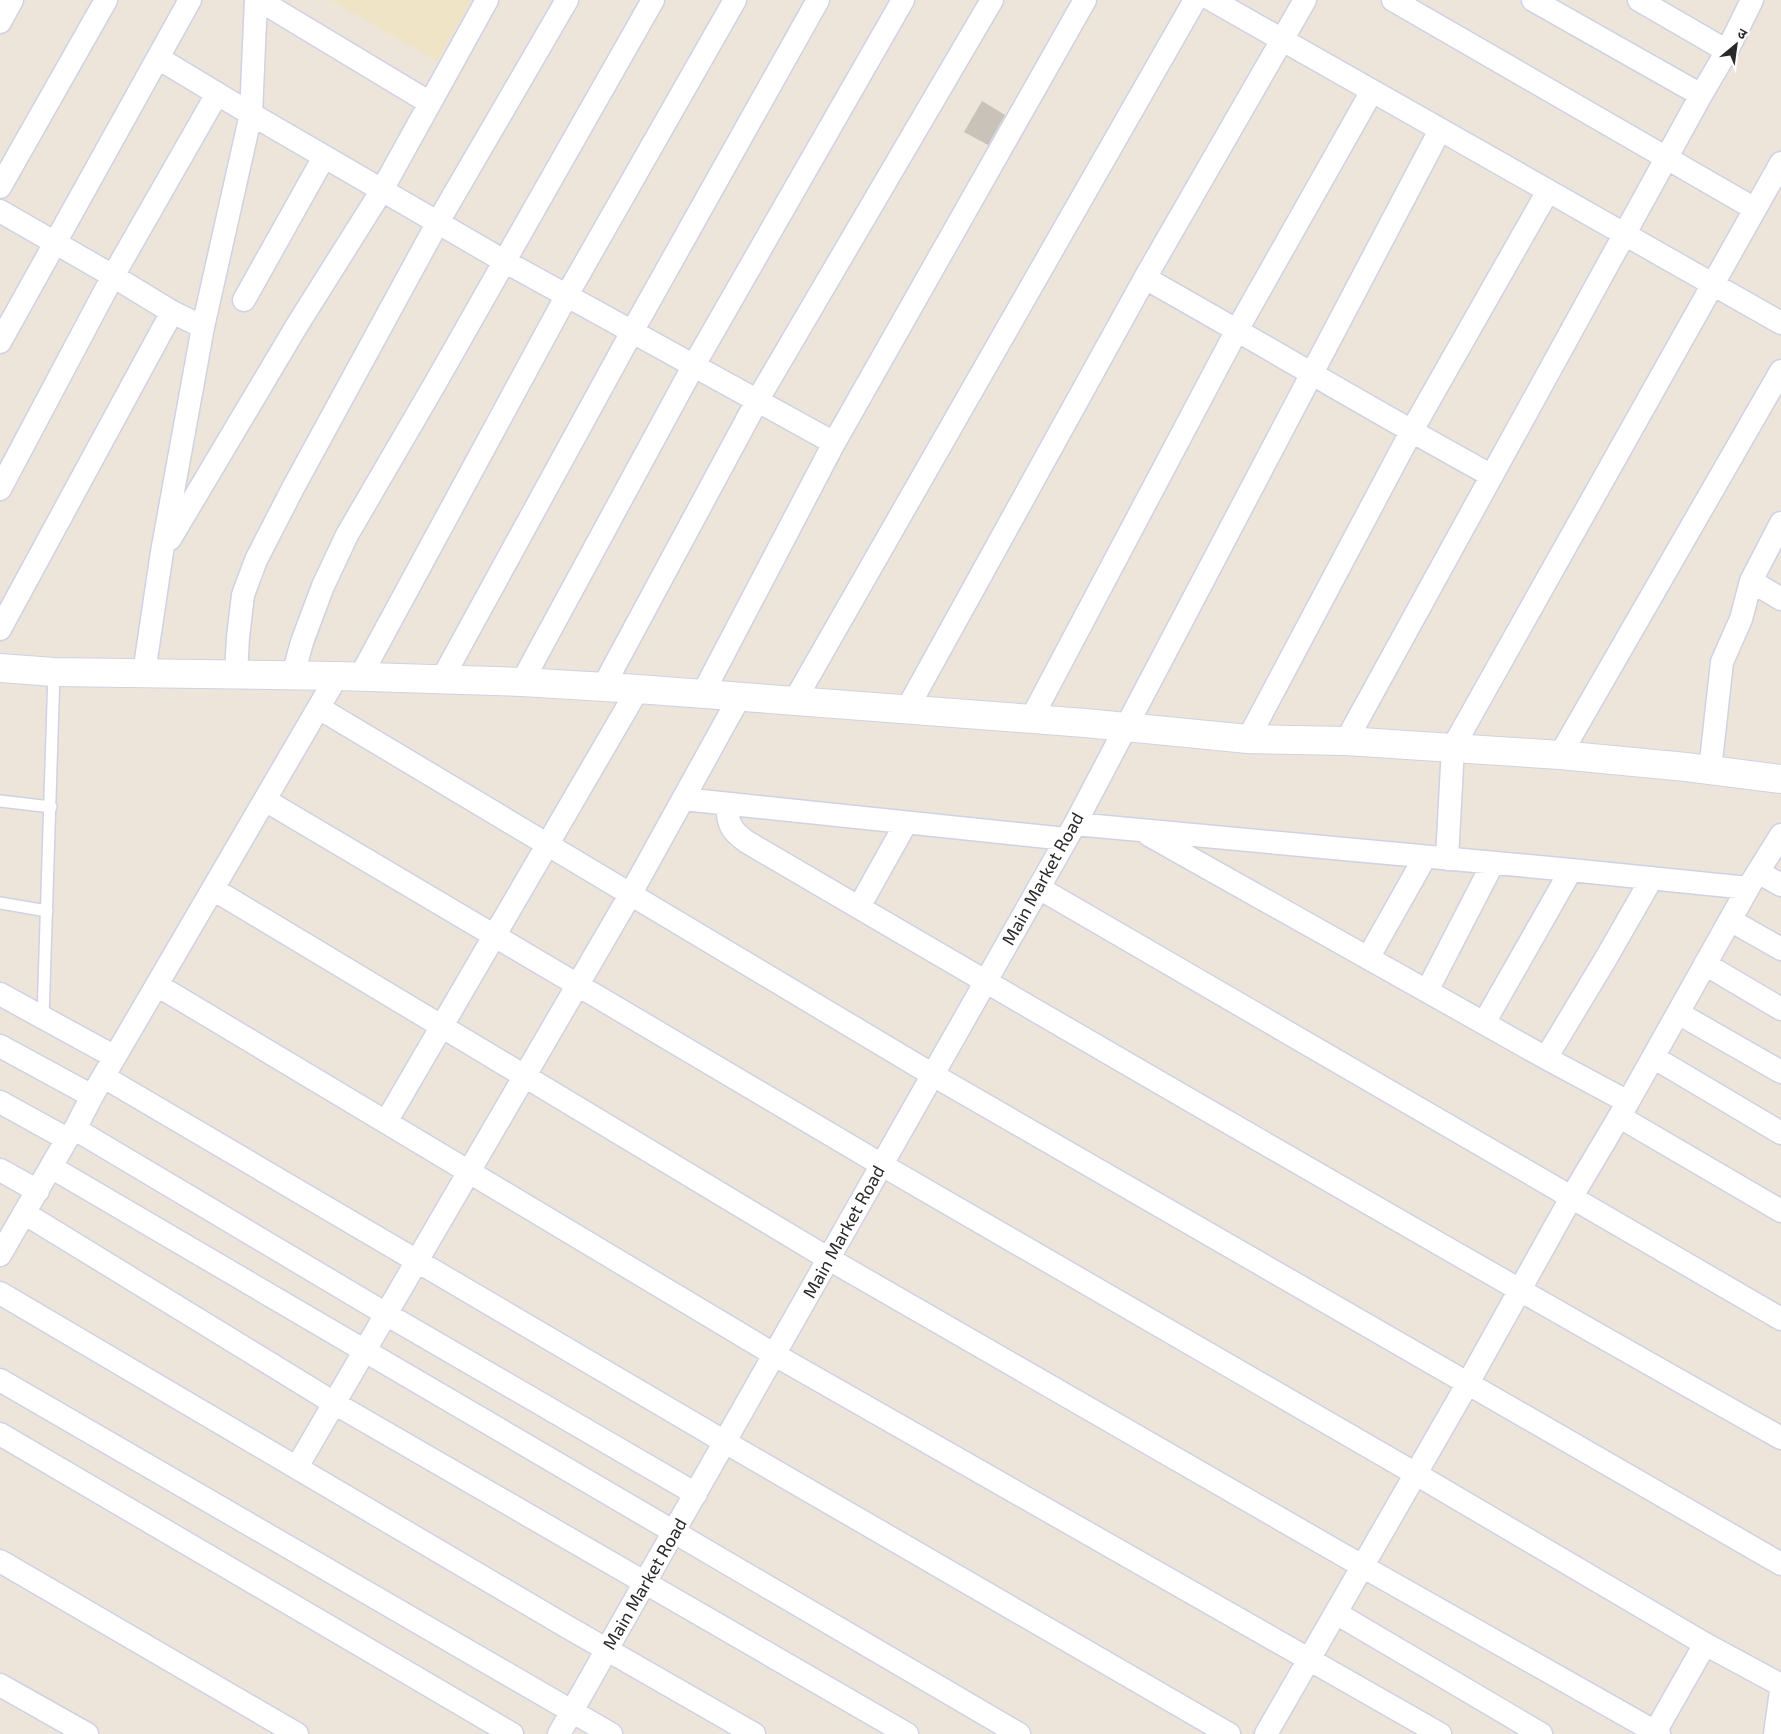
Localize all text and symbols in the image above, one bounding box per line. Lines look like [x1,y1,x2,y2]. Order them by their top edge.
north arrow [1711,20,1761,70]
text: उ [1735,24,1751,43]
street label: Main Market Road [997,808,1088,949]
street label: Main Market Road [798,1161,889,1302]
street label: Main Market Road [598,1514,691,1653]

